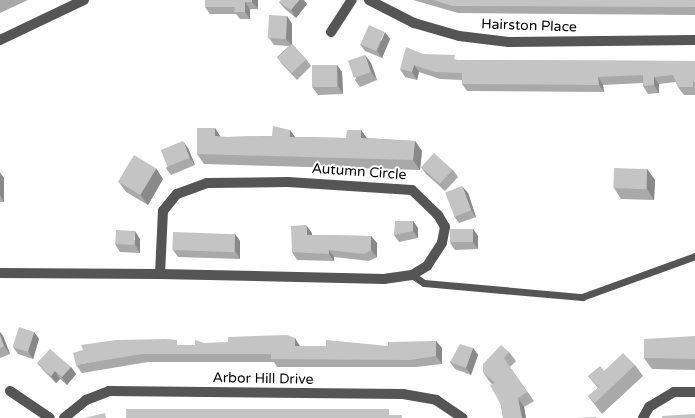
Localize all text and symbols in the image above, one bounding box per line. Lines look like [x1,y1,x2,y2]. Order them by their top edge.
street label: Hairston Place [481,16,577,36]
street label: Autumn Circle [311,160,407,184]
street label: Arbor Hill Drive [212,370,314,388]

